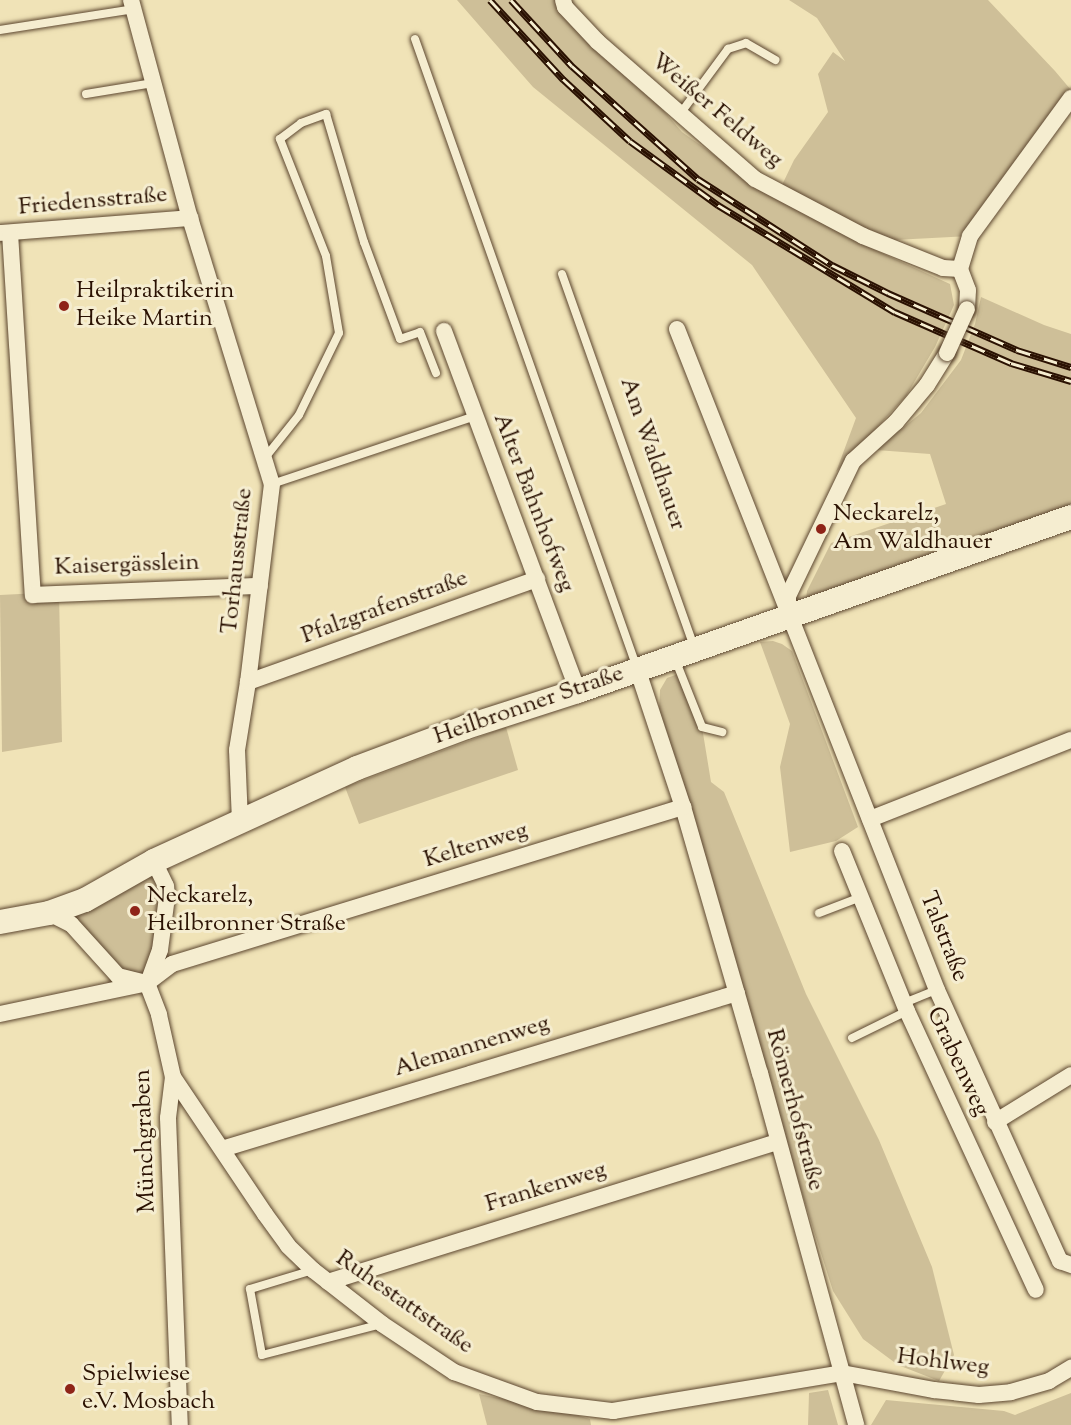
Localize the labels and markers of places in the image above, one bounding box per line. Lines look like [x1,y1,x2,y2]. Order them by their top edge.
place label: Heilpraktikerin Heike Martin [76,278,234,334]
marker: Heilpraktikerin Heike Martin [57,299,71,313]
place label: Neckarelz, Am Waldhauer [833,501,993,557]
marker: Neckarelz, Am Waldhauer [814,522,828,536]
place label: Neckarelz, Heilbronner Straße [147,883,346,939]
marker: Neckarelz, Heilbronner Straße [128,904,142,918]
place label: Spielwiese e.V. Mosbach [82,1361,215,1417]
marker: Spielwiese e.V. Mosbach [63,1382,77,1396]

